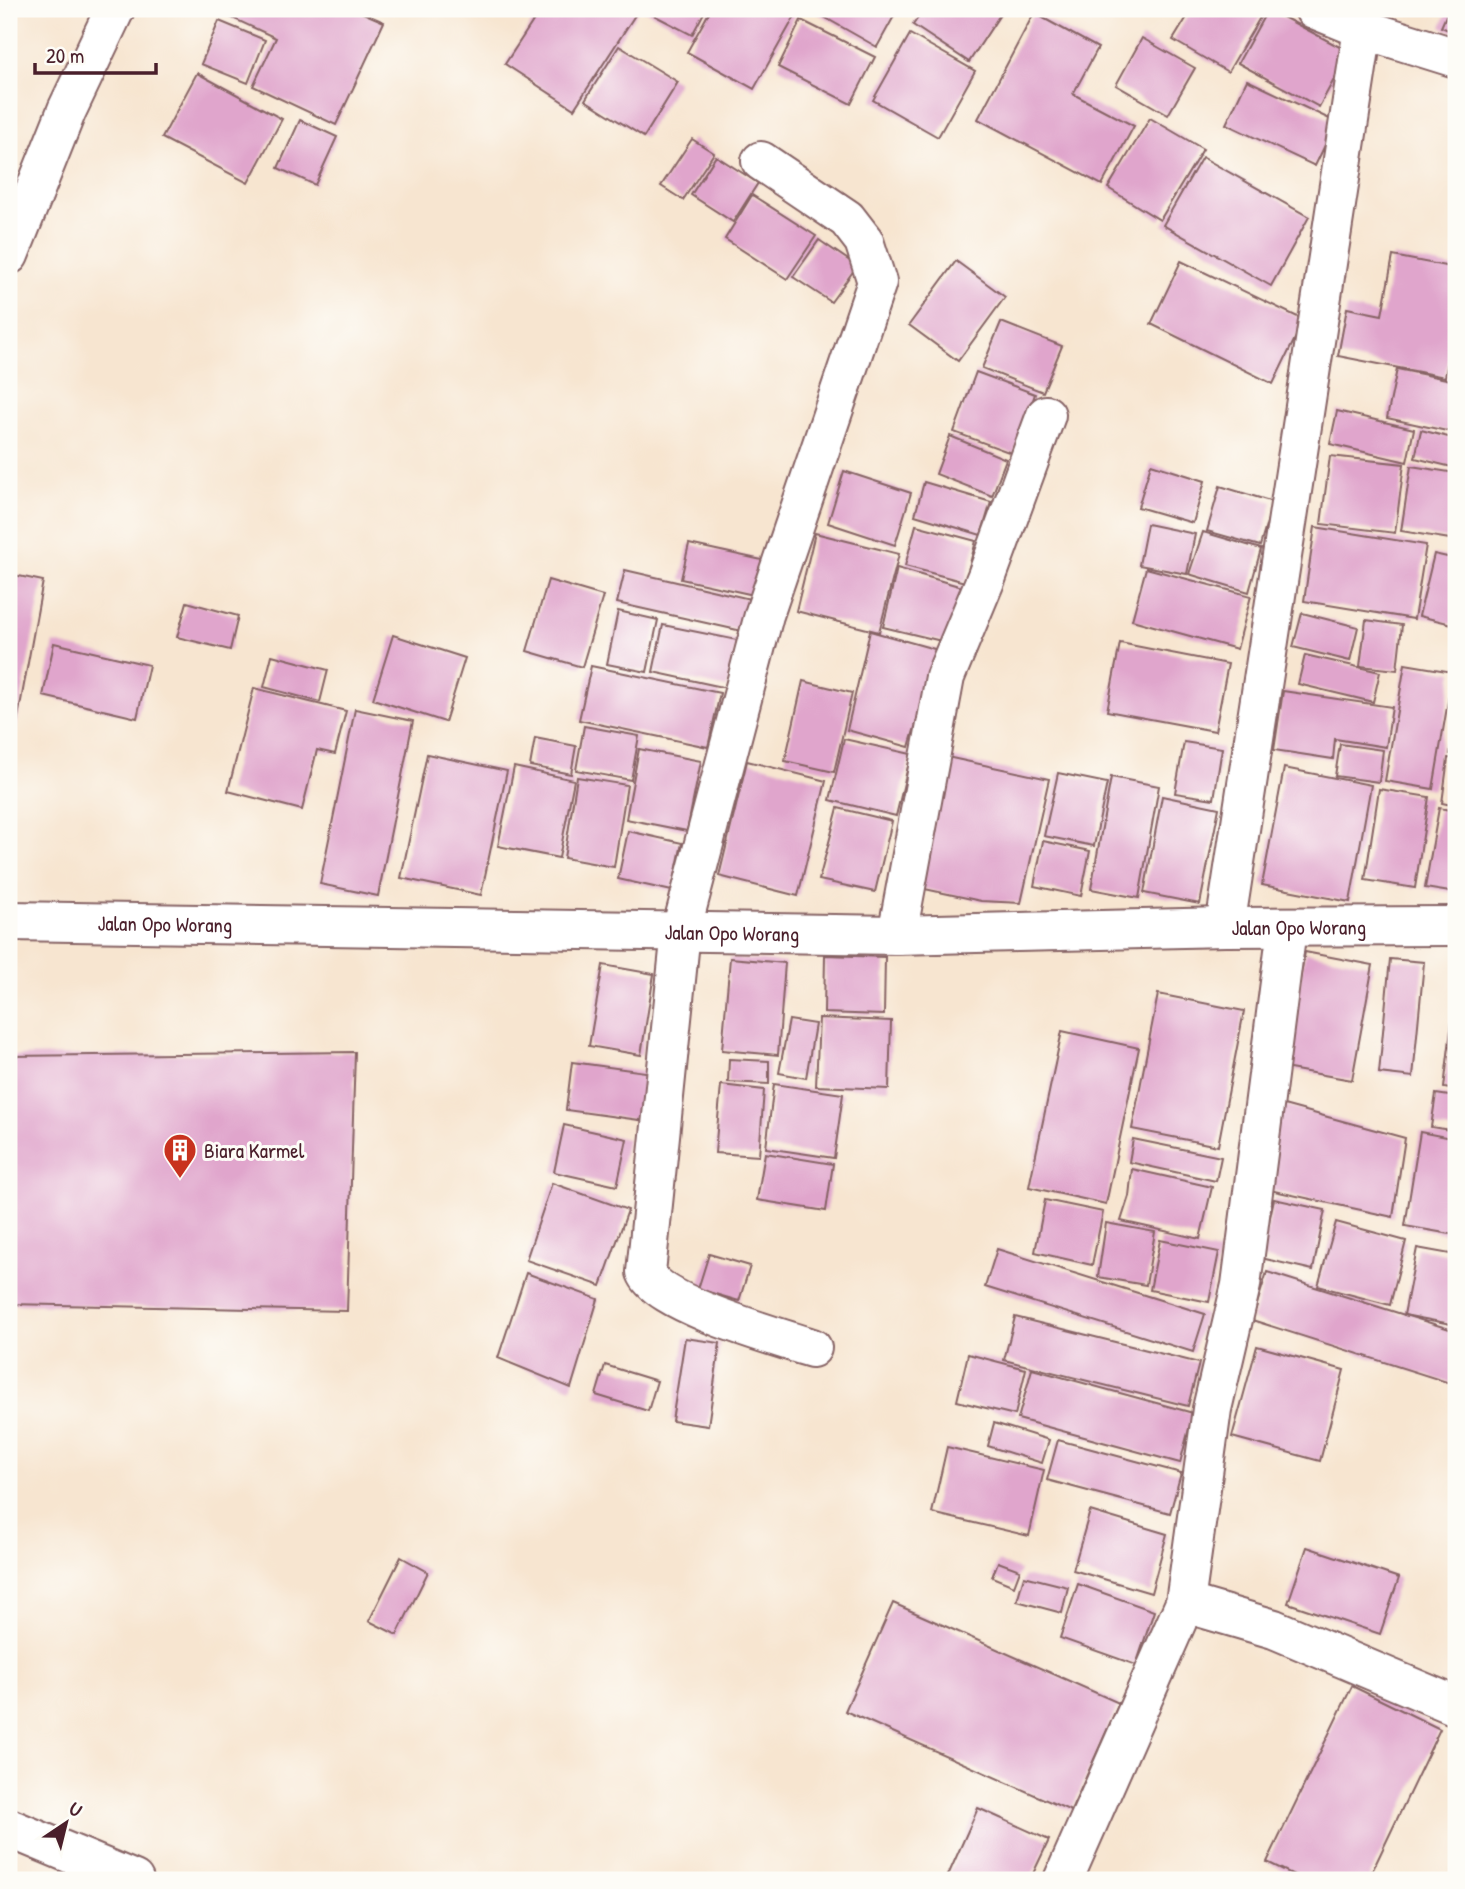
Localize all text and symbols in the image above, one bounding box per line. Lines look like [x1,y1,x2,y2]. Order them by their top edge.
scale bar [35,32,156,76]
text: 20 m [46,41,84,70]
street label: Jalan Opo Worang [97,908,233,939]
street label: Jalan Opo Worang [1231,912,1366,941]
street label: Jalan Opo Worang [664,917,800,948]
building icon: Biara Karmel [161,1131,199,1180]
place label: Biara Karmel [204,1136,305,1165]
north arrow [32,1787,102,1857]
text: U [64,1795,88,1823]

